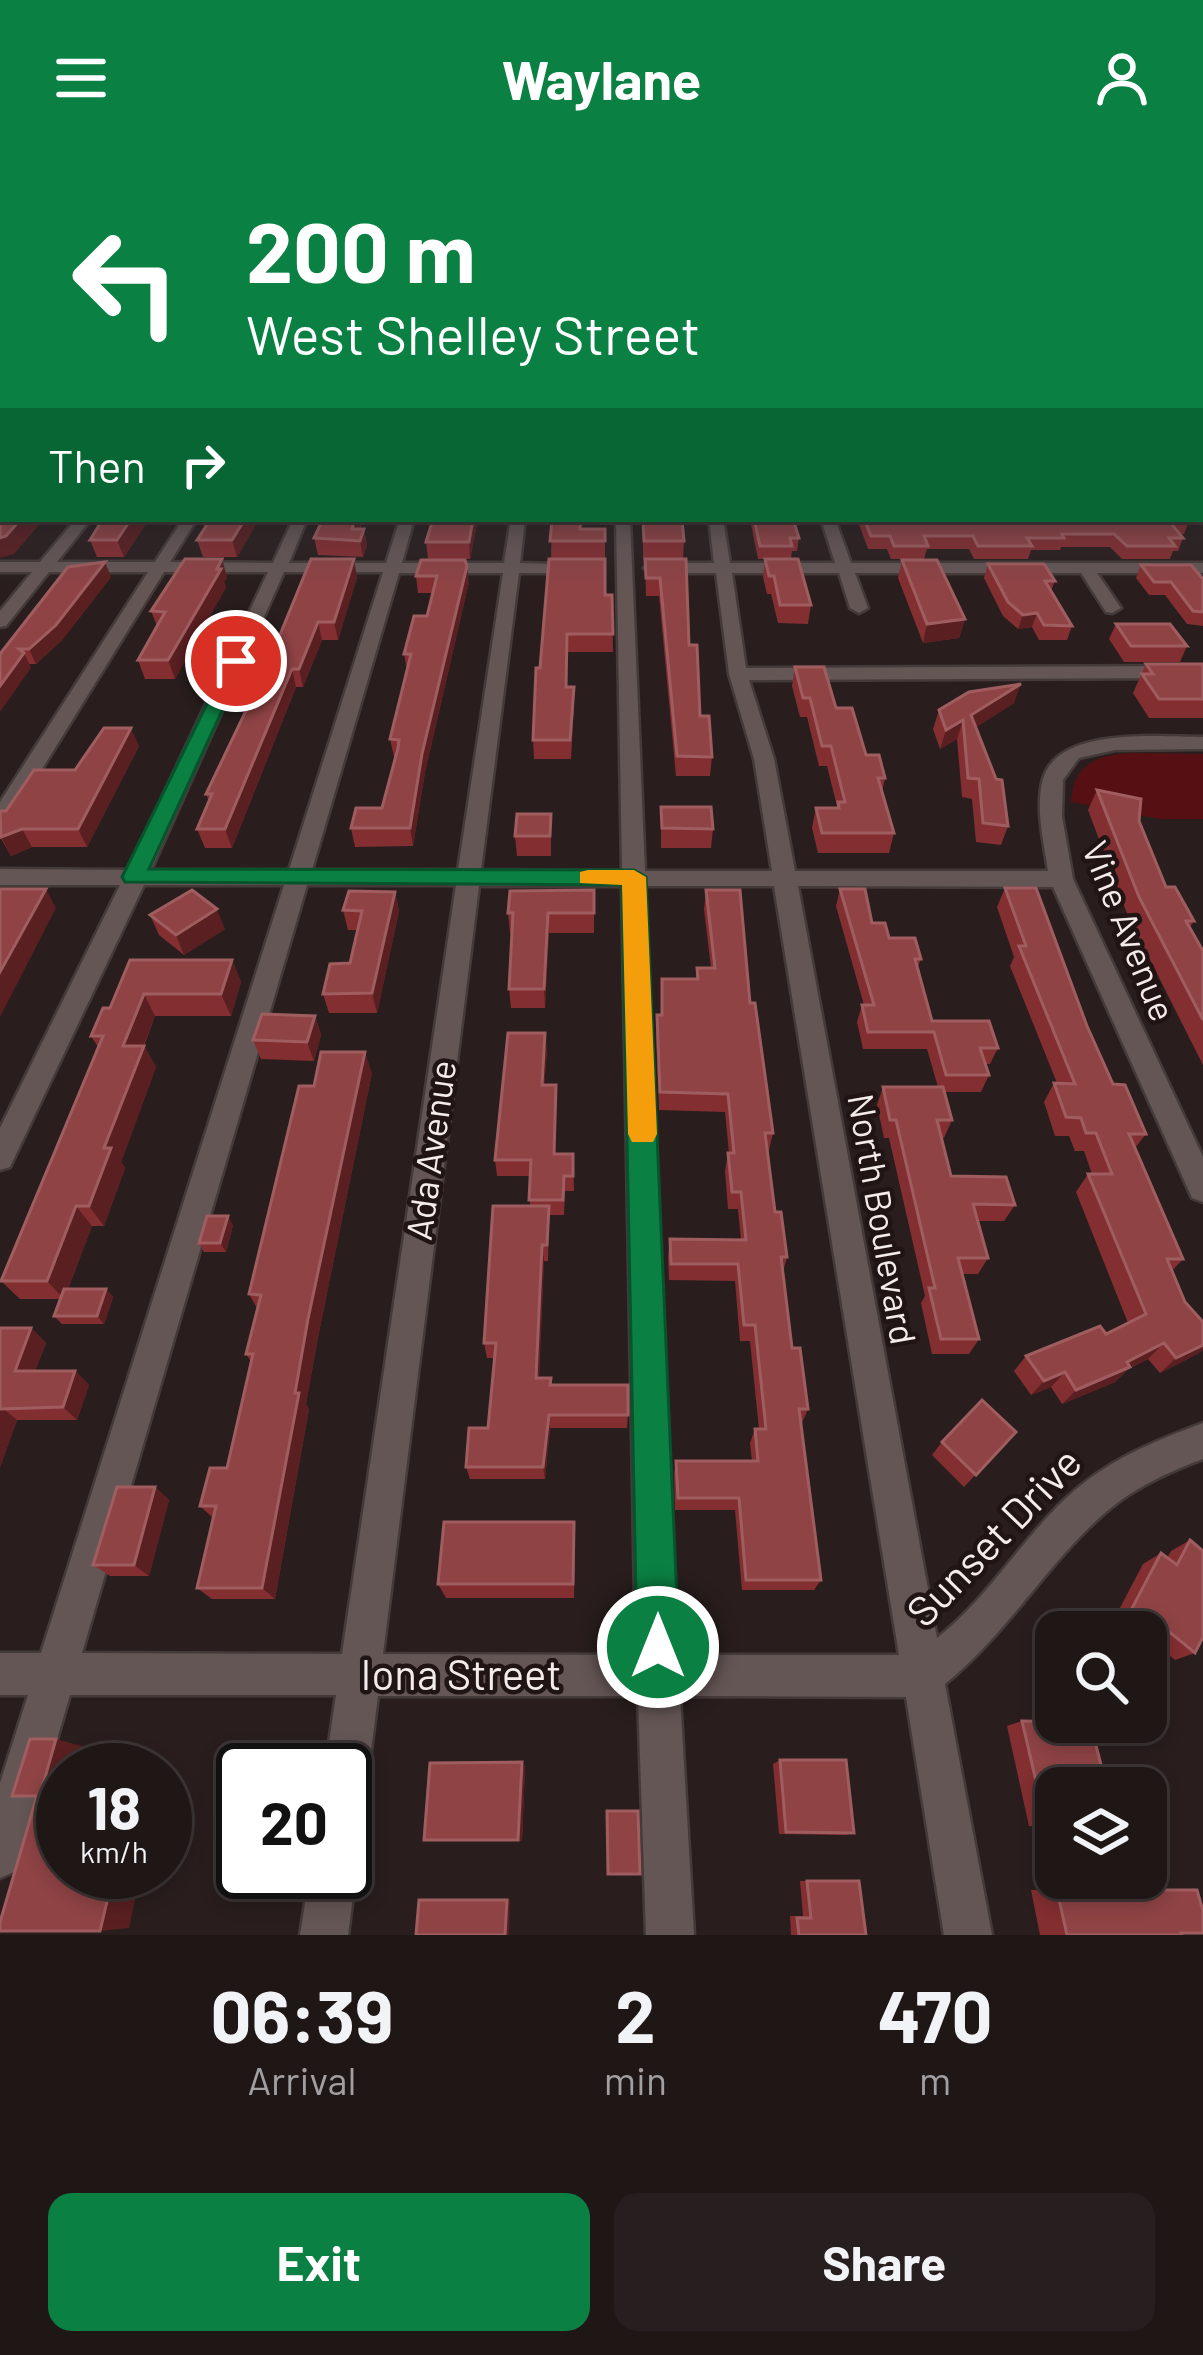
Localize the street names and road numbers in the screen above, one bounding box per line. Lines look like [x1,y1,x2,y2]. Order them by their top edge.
street label: Vine Avenue [1075,834,1186,1027]
street label: Ada Avenue [396,1057,463,1242]
street label: North Boulevard [840,1090,927,1347]
street label: Sunset Drive [895,1436,1090,1635]
street label: Iona Street [361,1648,561,1698]

